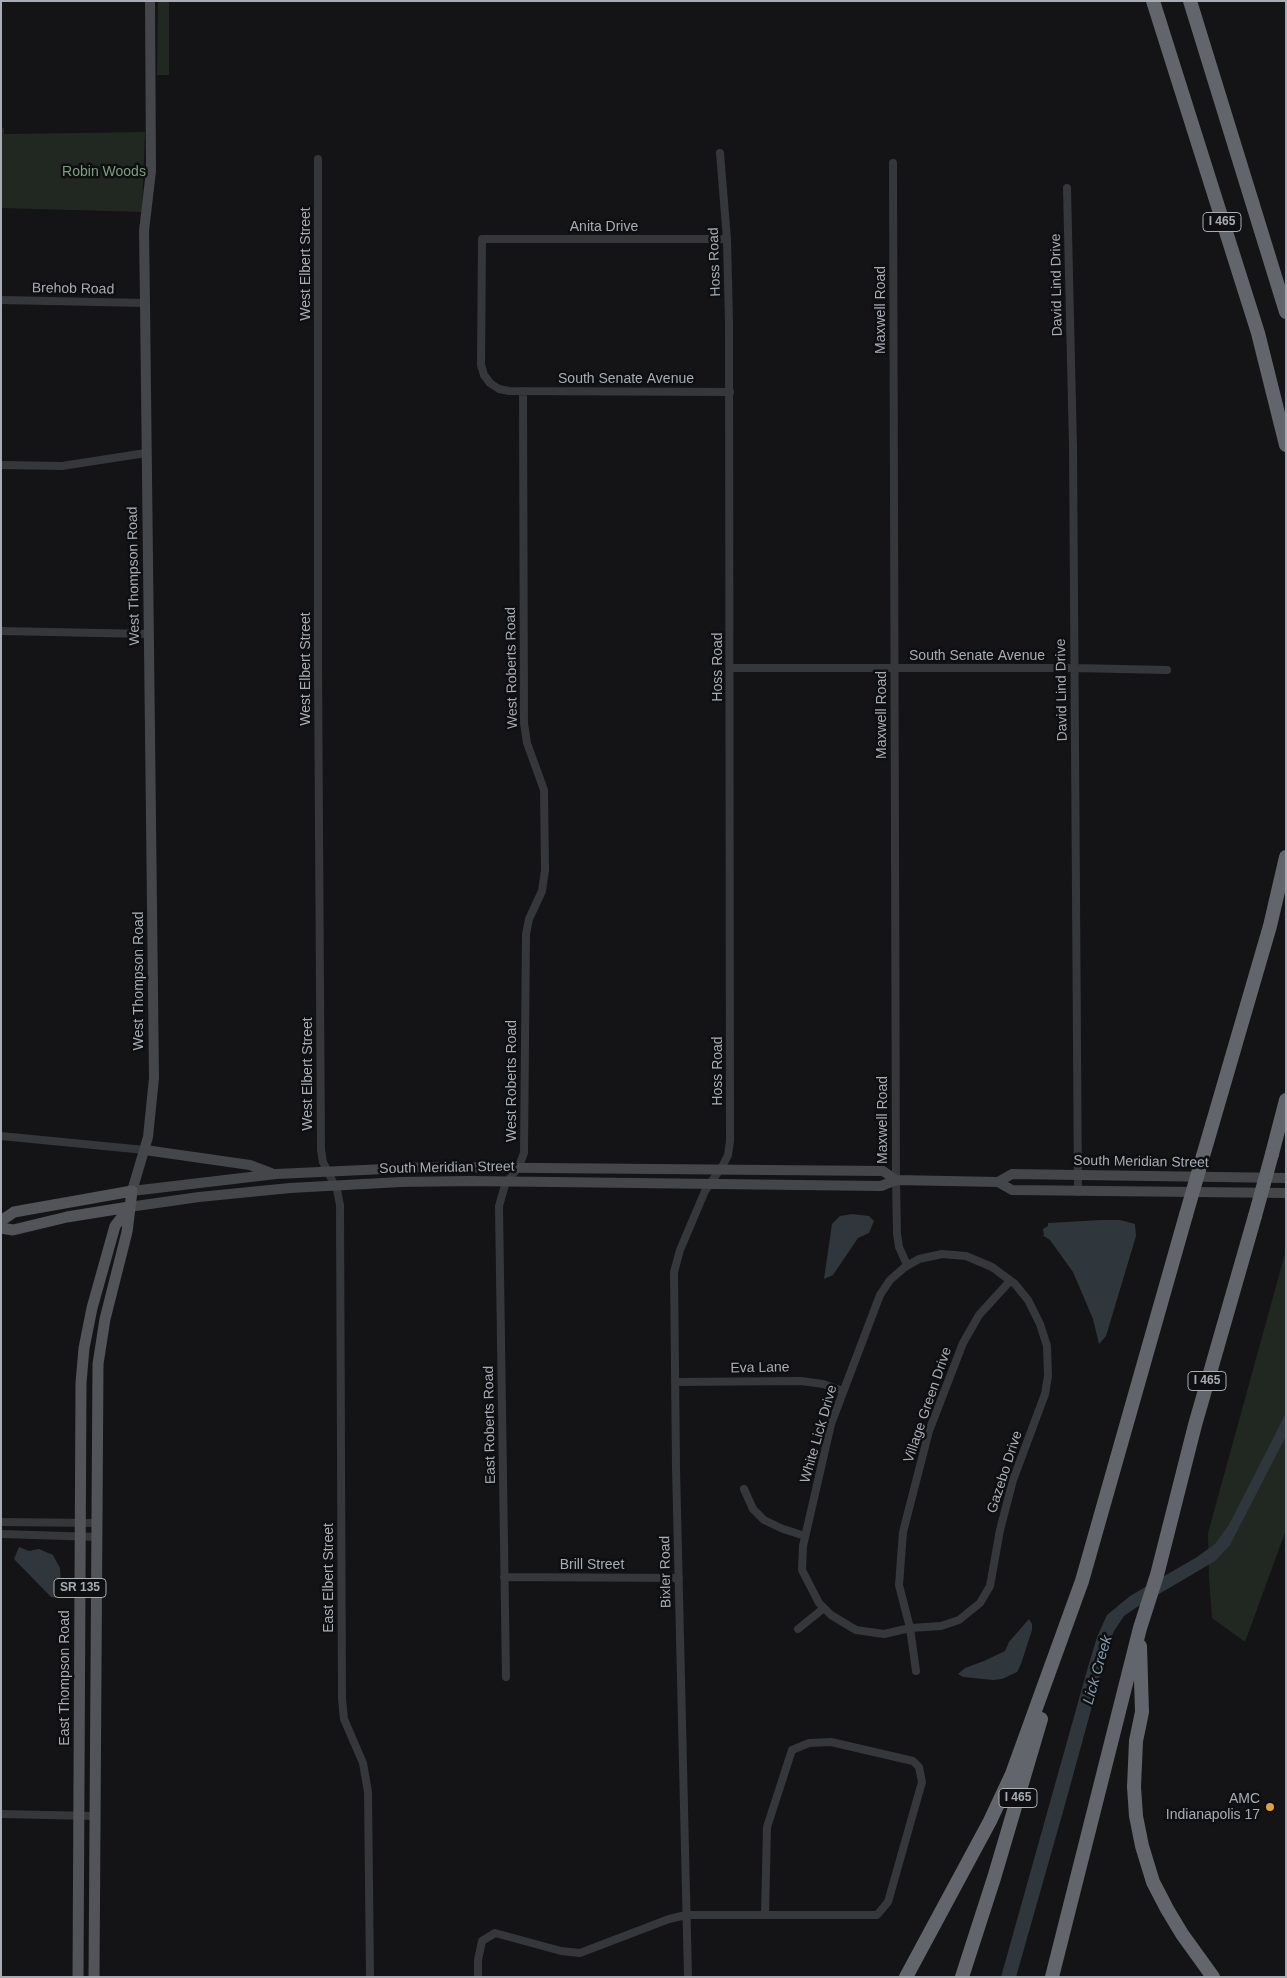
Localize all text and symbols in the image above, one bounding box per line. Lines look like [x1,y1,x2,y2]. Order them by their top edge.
park label: Robin Woods [62,164,146,180]
street label: West Elbert Street [298,207,314,321]
road number: I 465 [1203,212,1241,232]
street label: Anita Drive [570,219,638,235]
street label: Hoss Road [705,227,725,297]
street label: David Lind Drive [1048,234,1066,336]
street label: Maxwell Road [873,266,889,354]
street label: Brehob Road [32,280,114,298]
street label: South Senate Avenue [558,371,694,387]
street label: West Thompson Road [124,506,144,646]
street label: West Roberts Road [503,607,521,729]
street label: West Elbert Street [298,612,314,726]
street label: Hoss Road [710,632,726,702]
street label: David Lind Drive [1053,639,1071,741]
street label: South Senate Avenue [909,648,1045,664]
street label: Maxwell Road [874,671,890,759]
street label: West Thompson Road [131,911,147,1051]
street label: West Elbert Street [300,1017,316,1131]
street label: West Roberts Road [504,1020,520,1142]
street label: Hoss Road [710,1036,726,1106]
street label: Maxwell Road [875,1076,891,1164]
street label: South Meridian Street [1073,1152,1209,1172]
street label: South Meridian Street [379,1158,515,1178]
street label: Village Green Drive [900,1345,956,1465]
street label: Eva Lane [730,1359,790,1377]
street label: East Roberts Road [481,1366,499,1484]
road number: I 465 [1188,1372,1226,1390]
street label: White Lick Drive [797,1383,841,1485]
street label: Gazebo Drive [984,1429,1026,1515]
street label: East Elbert Street [321,1523,337,1633]
street label: Bixler Road [657,1536,675,1608]
street label: Brill Street [560,1557,624,1573]
road number: SR 135 [54,1579,106,1598]
street label: East Thompson Road [57,1610,73,1746]
water label: Lick Creek [1080,1633,1116,1707]
road number: I 465 [999,1789,1037,1808]
place label: AMC Indianapolis 17 [1166,1791,1260,1824]
marker: AMC Indianapolis 17 [1264,1801,1276,1813]

